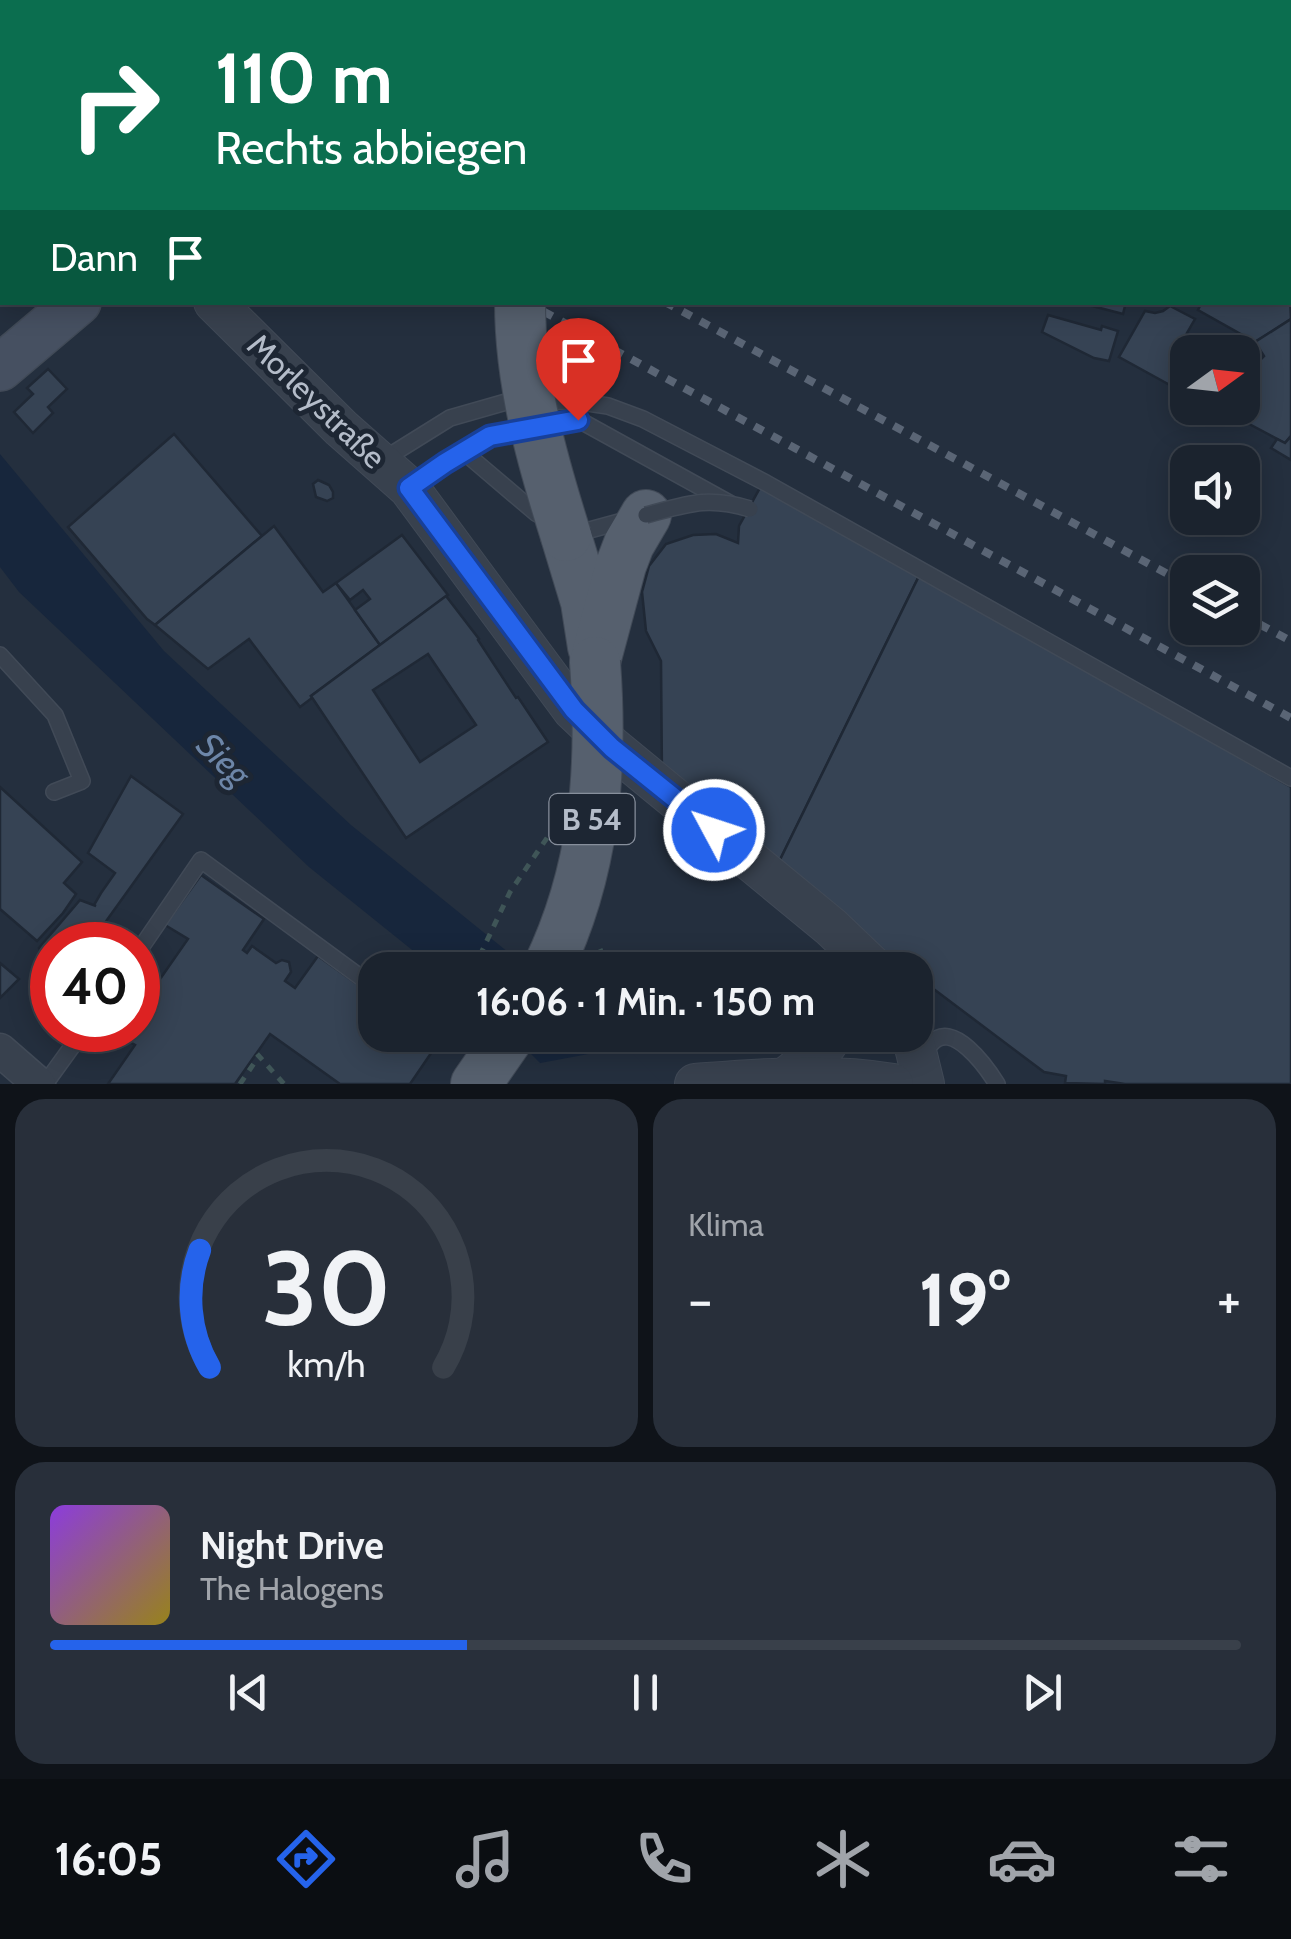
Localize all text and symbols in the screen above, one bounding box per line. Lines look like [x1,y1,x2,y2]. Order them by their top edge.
text: 110 m [215,35,393,121]
icon: right [50,40,180,170]
text: Rechts abbiegen [215,121,527,175]
icon: arrive [158,230,213,285]
text: Dann [50,234,138,281]
pin [536,318,621,421]
street label: Morleystraße [240,326,394,476]
icon: arrive [551,333,606,388]
north arrow [1170,335,1260,425]
map controls [1170,335,1260,645]
button: sound [1170,445,1260,535]
button: layers [1170,555,1260,645]
water label: Sieg [188,723,261,796]
position arrow [662,778,766,882]
road number: B 54 [550,794,634,844]
speed limit sign: 40 [30,922,160,1052]
text: 16:06 · 1 Min. · 150 m [476,978,815,1025]
text: Klima [688,1205,764,1244]
text: 30 [262,1225,391,1351]
text: 19° [919,1254,1010,1345]
text: − [688,1266,712,1333]
text: + [1217,1266,1241,1333]
text: km/h [287,1343,366,1386]
text: Night Drive [200,1522,384,1569]
text: The Halogens [200,1569,384,1608]
icon: previous [221,1665,276,1720]
icon: pause [618,1665,673,1720]
icon: next [1015,1665,1070,1720]
icon: directions [271,1824,341,1894]
icon: music [450,1824,520,1894]
icon: phone [629,1824,699,1894]
icon: climate [808,1824,878,1894]
icon: car [987,1824,1057,1894]
icon: filters [1166,1824,1236,1894]
text: 16:05 [55,1832,162,1886]

